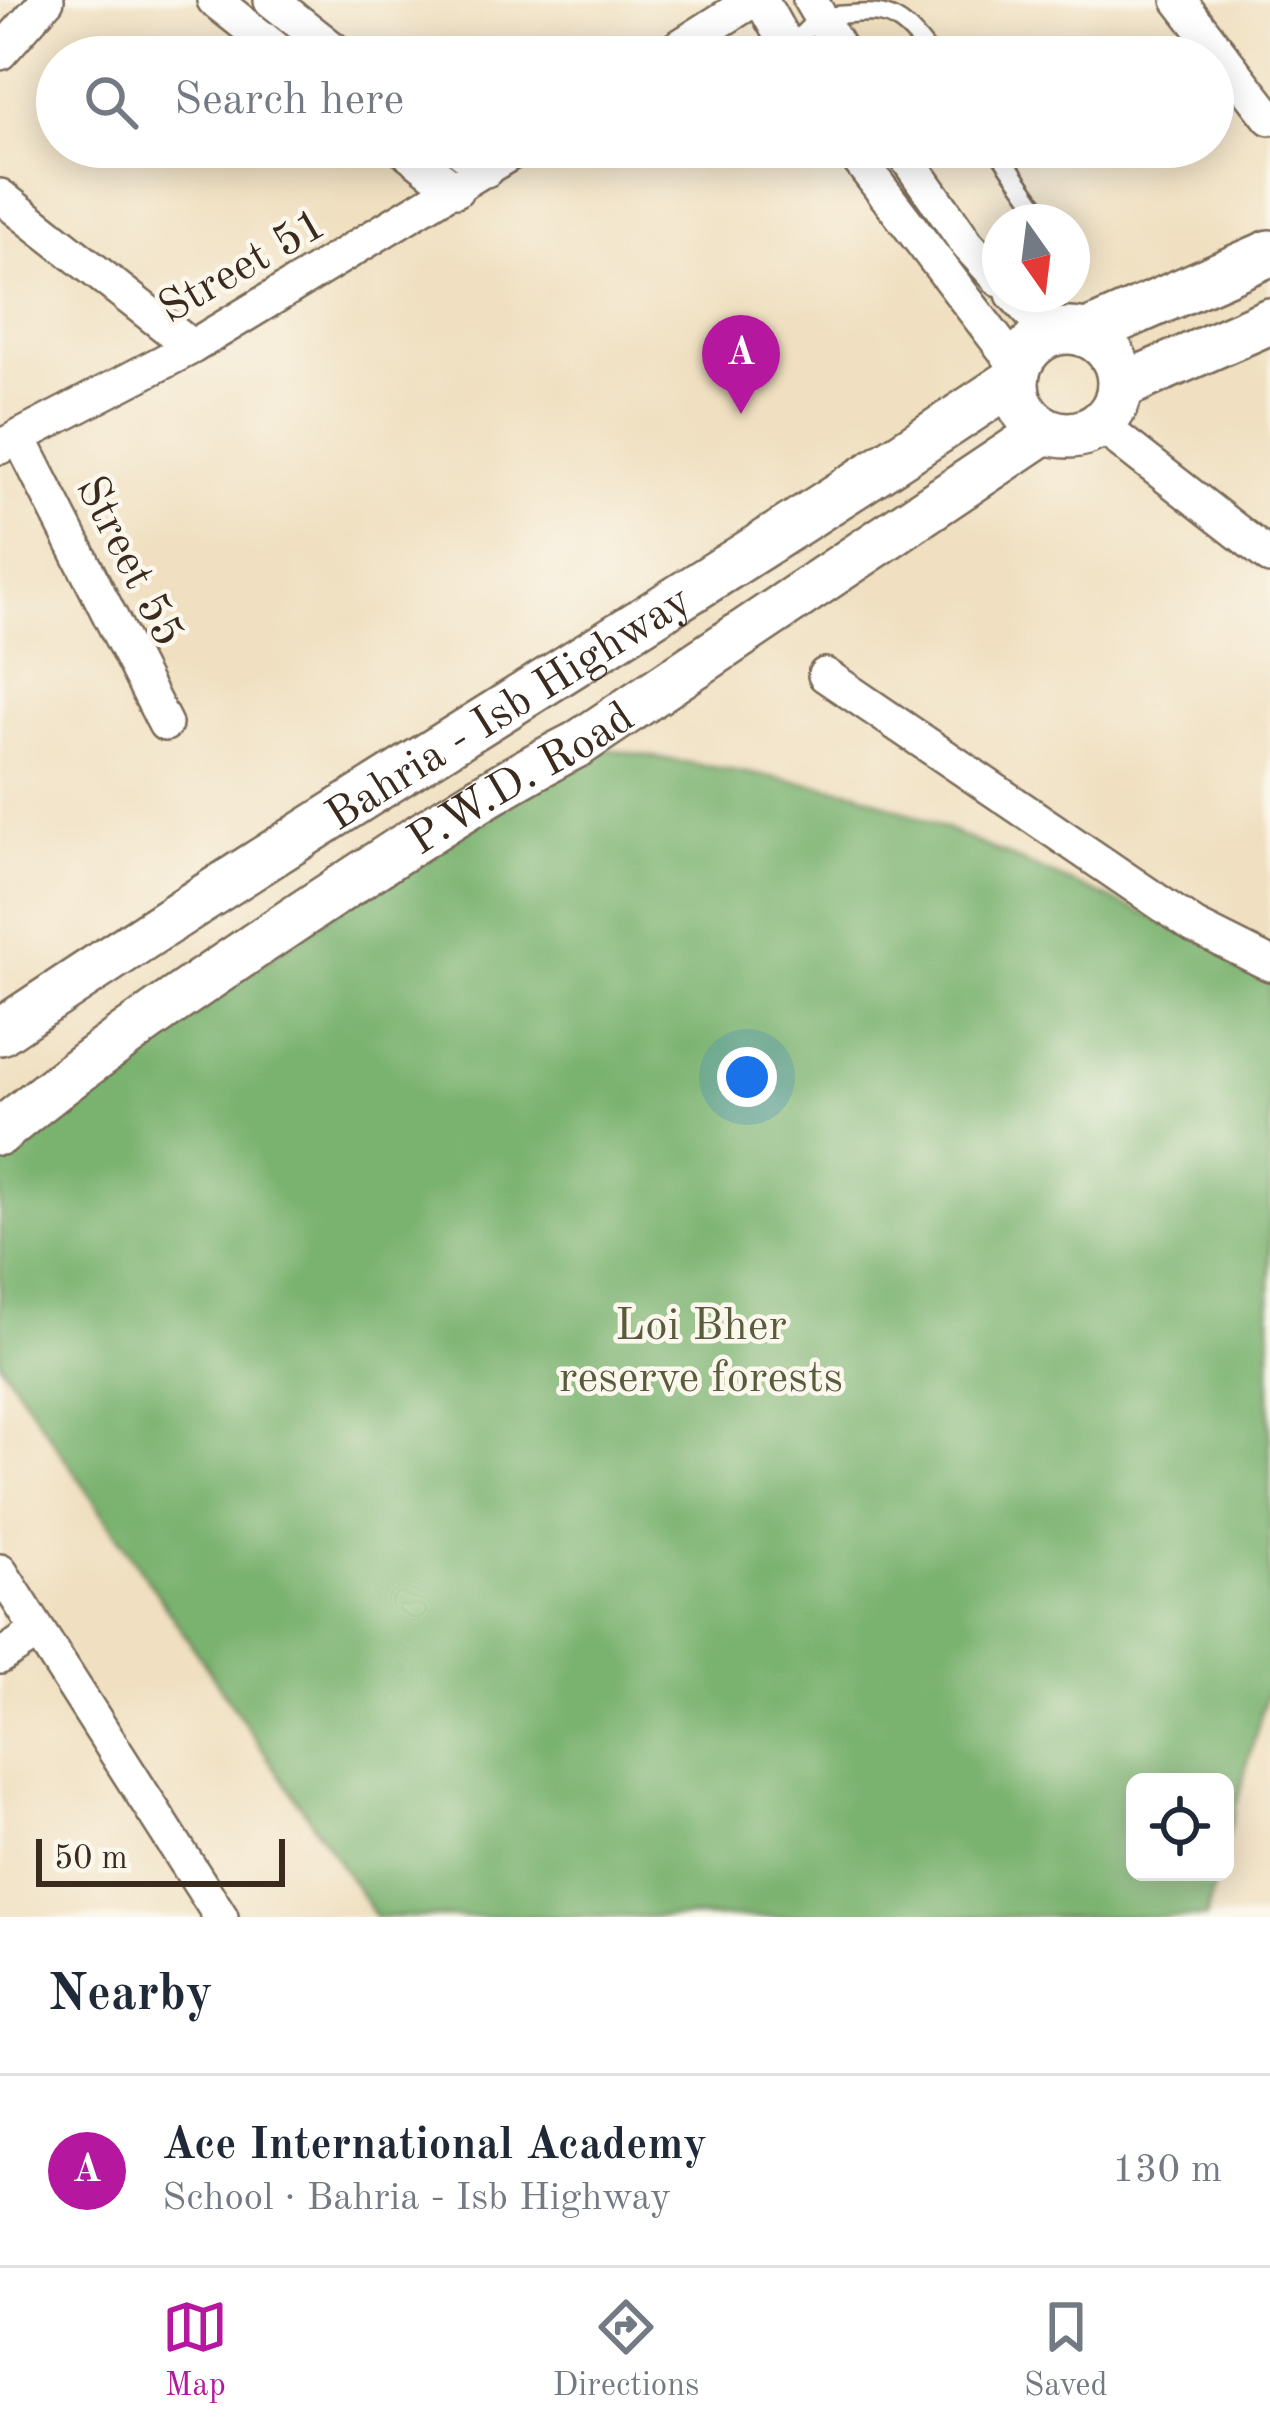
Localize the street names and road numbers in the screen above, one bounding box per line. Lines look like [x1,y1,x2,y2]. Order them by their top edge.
street label: Street 51 [152,202,334,333]
street label: Street 55 [66,470,190,654]
street label: Bahria - Isb Highway [320,579,700,841]
street label: P.W.D. Road [401,696,643,865]

